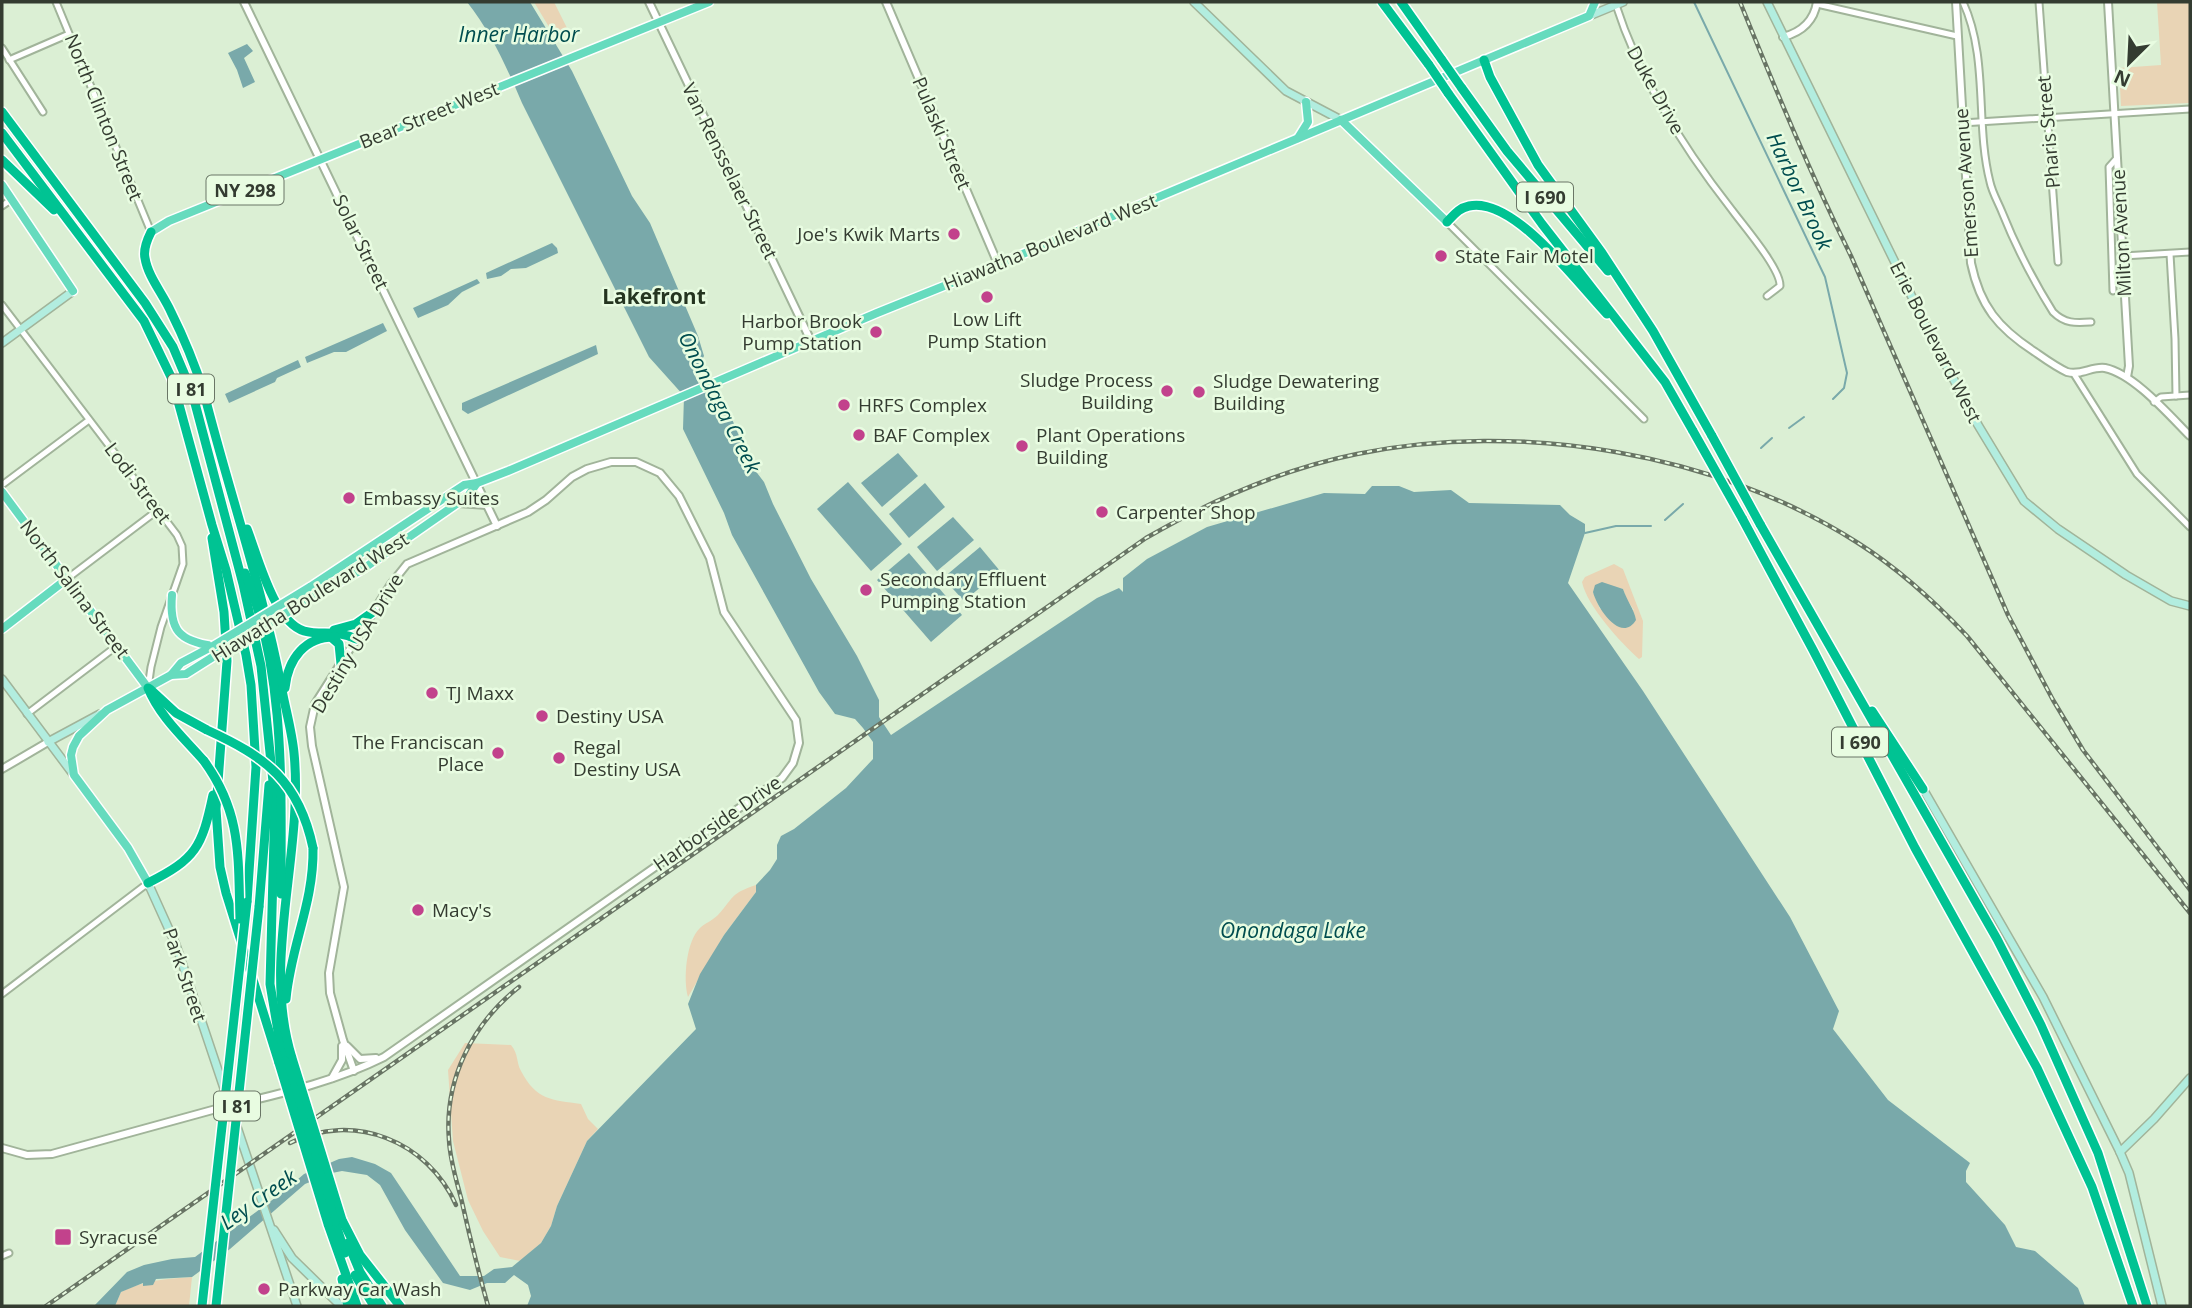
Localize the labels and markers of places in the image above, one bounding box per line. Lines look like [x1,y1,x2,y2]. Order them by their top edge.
place label: Joe's Kwik Marts [795,221,940,247]
marker: Joe's Kwik Marts [946,226,962,242]
place label: State Fair Motel [1455,243,1594,269]
marker: State Fair Motel [1433,248,1449,264]
marker: Low Lift Pump Station [979,289,995,305]
place label: Low Lift Pump Station [927,306,1047,354]
place label: Harbor Brook Pump Station [741,308,862,356]
marker: Harbor Brook Pump Station [868,324,884,340]
place label: Sludge Process Building [1020,367,1153,415]
place label: Sludge Dewatering Building [1213,368,1379,416]
marker: Sludge Process Building [1159,383,1175,399]
marker: Sludge Dewatering Building [1191,384,1207,400]
place label: HRFS Complex [858,392,987,418]
marker: HRFS Complex [836,397,852,413]
place label: BAF Complex [873,422,990,448]
place label: Plant Operations Building [1036,422,1185,470]
marker: BAF Complex [851,427,867,443]
marker: Plant Operations Building [1014,438,1030,454]
place label: Embassy Suites [363,485,499,511]
marker: Embassy Suites [341,490,357,506]
place label: Carpenter Shop [1116,499,1256,525]
marker: Carpenter Shop [1094,504,1110,520]
place label: Secondary Effluent Pumping Station [880,566,1047,614]
marker: Secondary Effluent Pumping Station [858,582,874,598]
place label: TJ Maxx [446,680,514,706]
marker: TJ Maxx [424,685,440,701]
place label: Destiny USA [556,703,663,729]
marker: Destiny USA [534,708,550,724]
place label: The Franciscan Place [352,729,484,777]
place label: Regal Destiny USA [573,734,680,782]
marker: The Franciscan Place [490,745,506,761]
marker: Regal Destiny USA [551,750,567,766]
place label: Macy's [432,897,492,923]
marker: Macy's [410,902,426,918]
place label: Syracuse [79,1224,158,1250]
marker: Syracuse [53,1227,73,1247]
place label: Parkway Car Wash [278,1276,442,1302]
marker: Parkway Car Wash [256,1281,272,1297]

